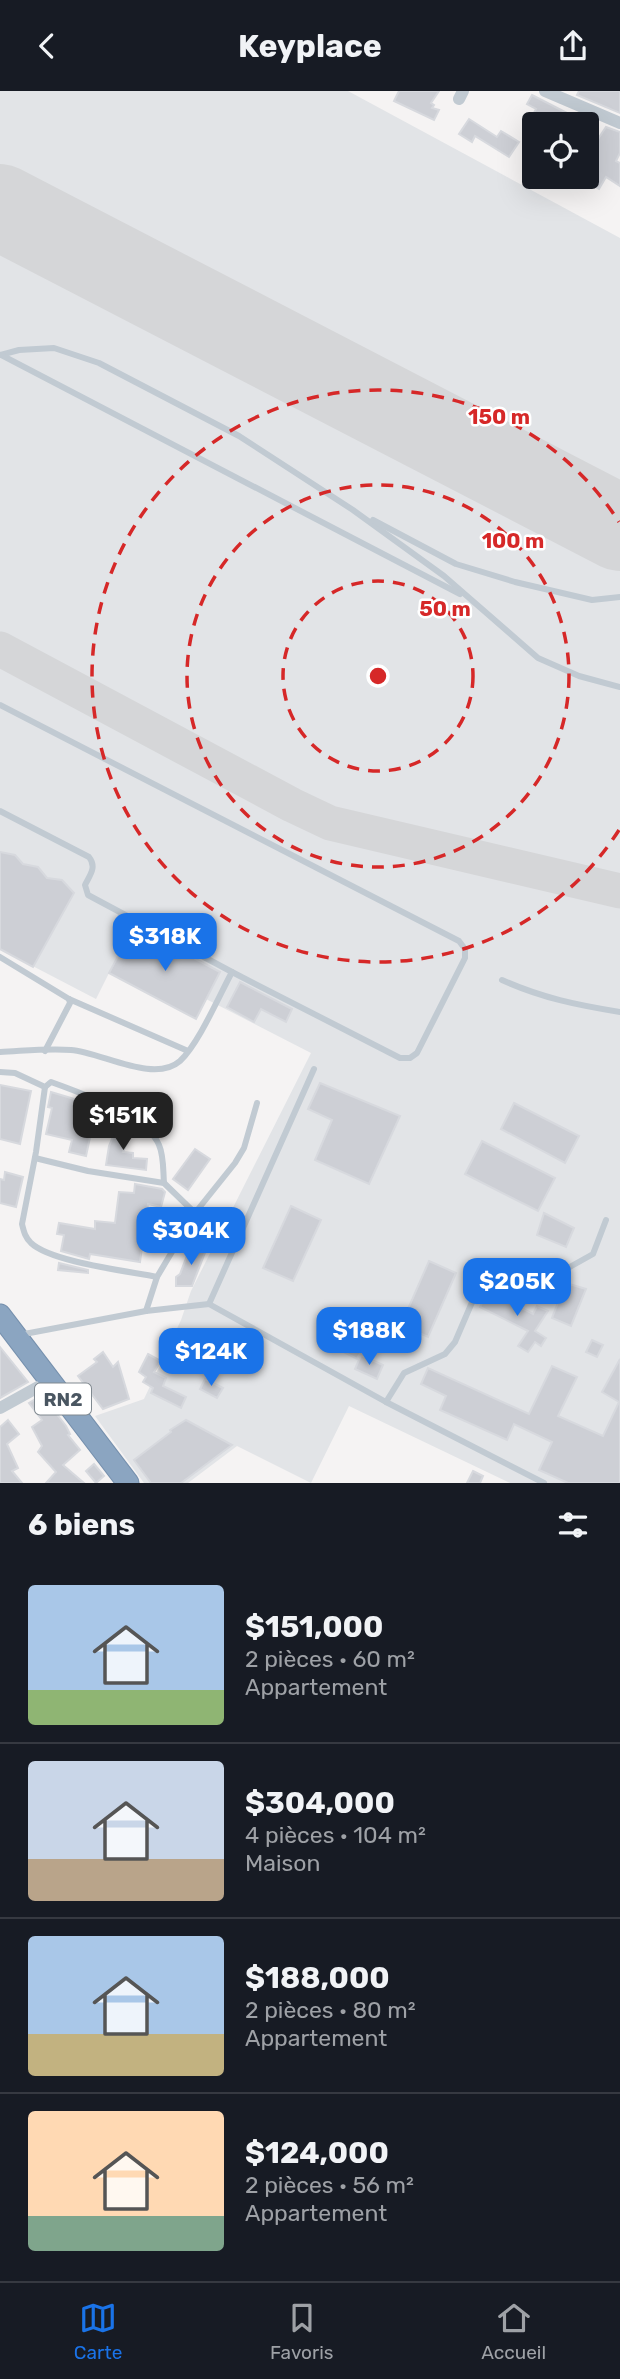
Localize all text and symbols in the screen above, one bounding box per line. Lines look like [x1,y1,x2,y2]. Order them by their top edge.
icon: back [28,27,66,65]
text: Keyplace [238,27,382,65]
icon: share [554,27,592,65]
map controls [522,112,599,189]
button: locate [522,112,599,189]
text: 150 m [468,404,530,429]
text: 100 m [482,528,544,553]
text: 50 m [419,596,471,621]
centre of rings [366,664,390,688]
pin: $318K [116,913,214,973]
text: $318K [129,922,201,950]
pin: $151K [74,1093,172,1152]
text: $151K [89,1101,157,1129]
pin: $304K [142,1207,240,1267]
text: $304K [152,1216,230,1244]
pin: $205K [468,1259,566,1318]
text: $205K [479,1267,555,1295]
pin: $188K [320,1307,418,1367]
text: $188K [332,1316,406,1344]
pin: $124K [162,1329,260,1388]
text: $124K [175,1337,247,1365]
road number: RN2 [35,1383,91,1415]
icon: filters [554,1506,592,1544]
text: 6 biens [28,1507,135,1543]
text: $151,000 [245,1609,383,1645]
icon: home [84,1613,168,1697]
text: 2 pièces · 60 m² [245,1645,415,1673]
text: Appartement [245,1673,387,1701]
text: $304,000 [245,1785,395,1821]
icon: home [84,1789,168,1873]
text: 4 pièces · 104 m² [245,1821,426,1849]
text: Maison [245,1849,320,1877]
text: $188,000 [245,1960,390,1996]
icon: home [84,1964,168,2048]
text: 2 pièces · 80 m² [245,1996,416,2024]
text: Appartement [245,2024,387,2052]
text: $124,000 [245,2135,389,2171]
icon: home [84,2139,168,2223]
text: 2 pièces · 56 m² [245,2171,414,2199]
text: Appartement [245,2199,387,2227]
tab: Carte [74,2299,122,2364]
tab: Favoris [270,2299,333,2364]
tab: Accueil [481,2299,546,2364]

